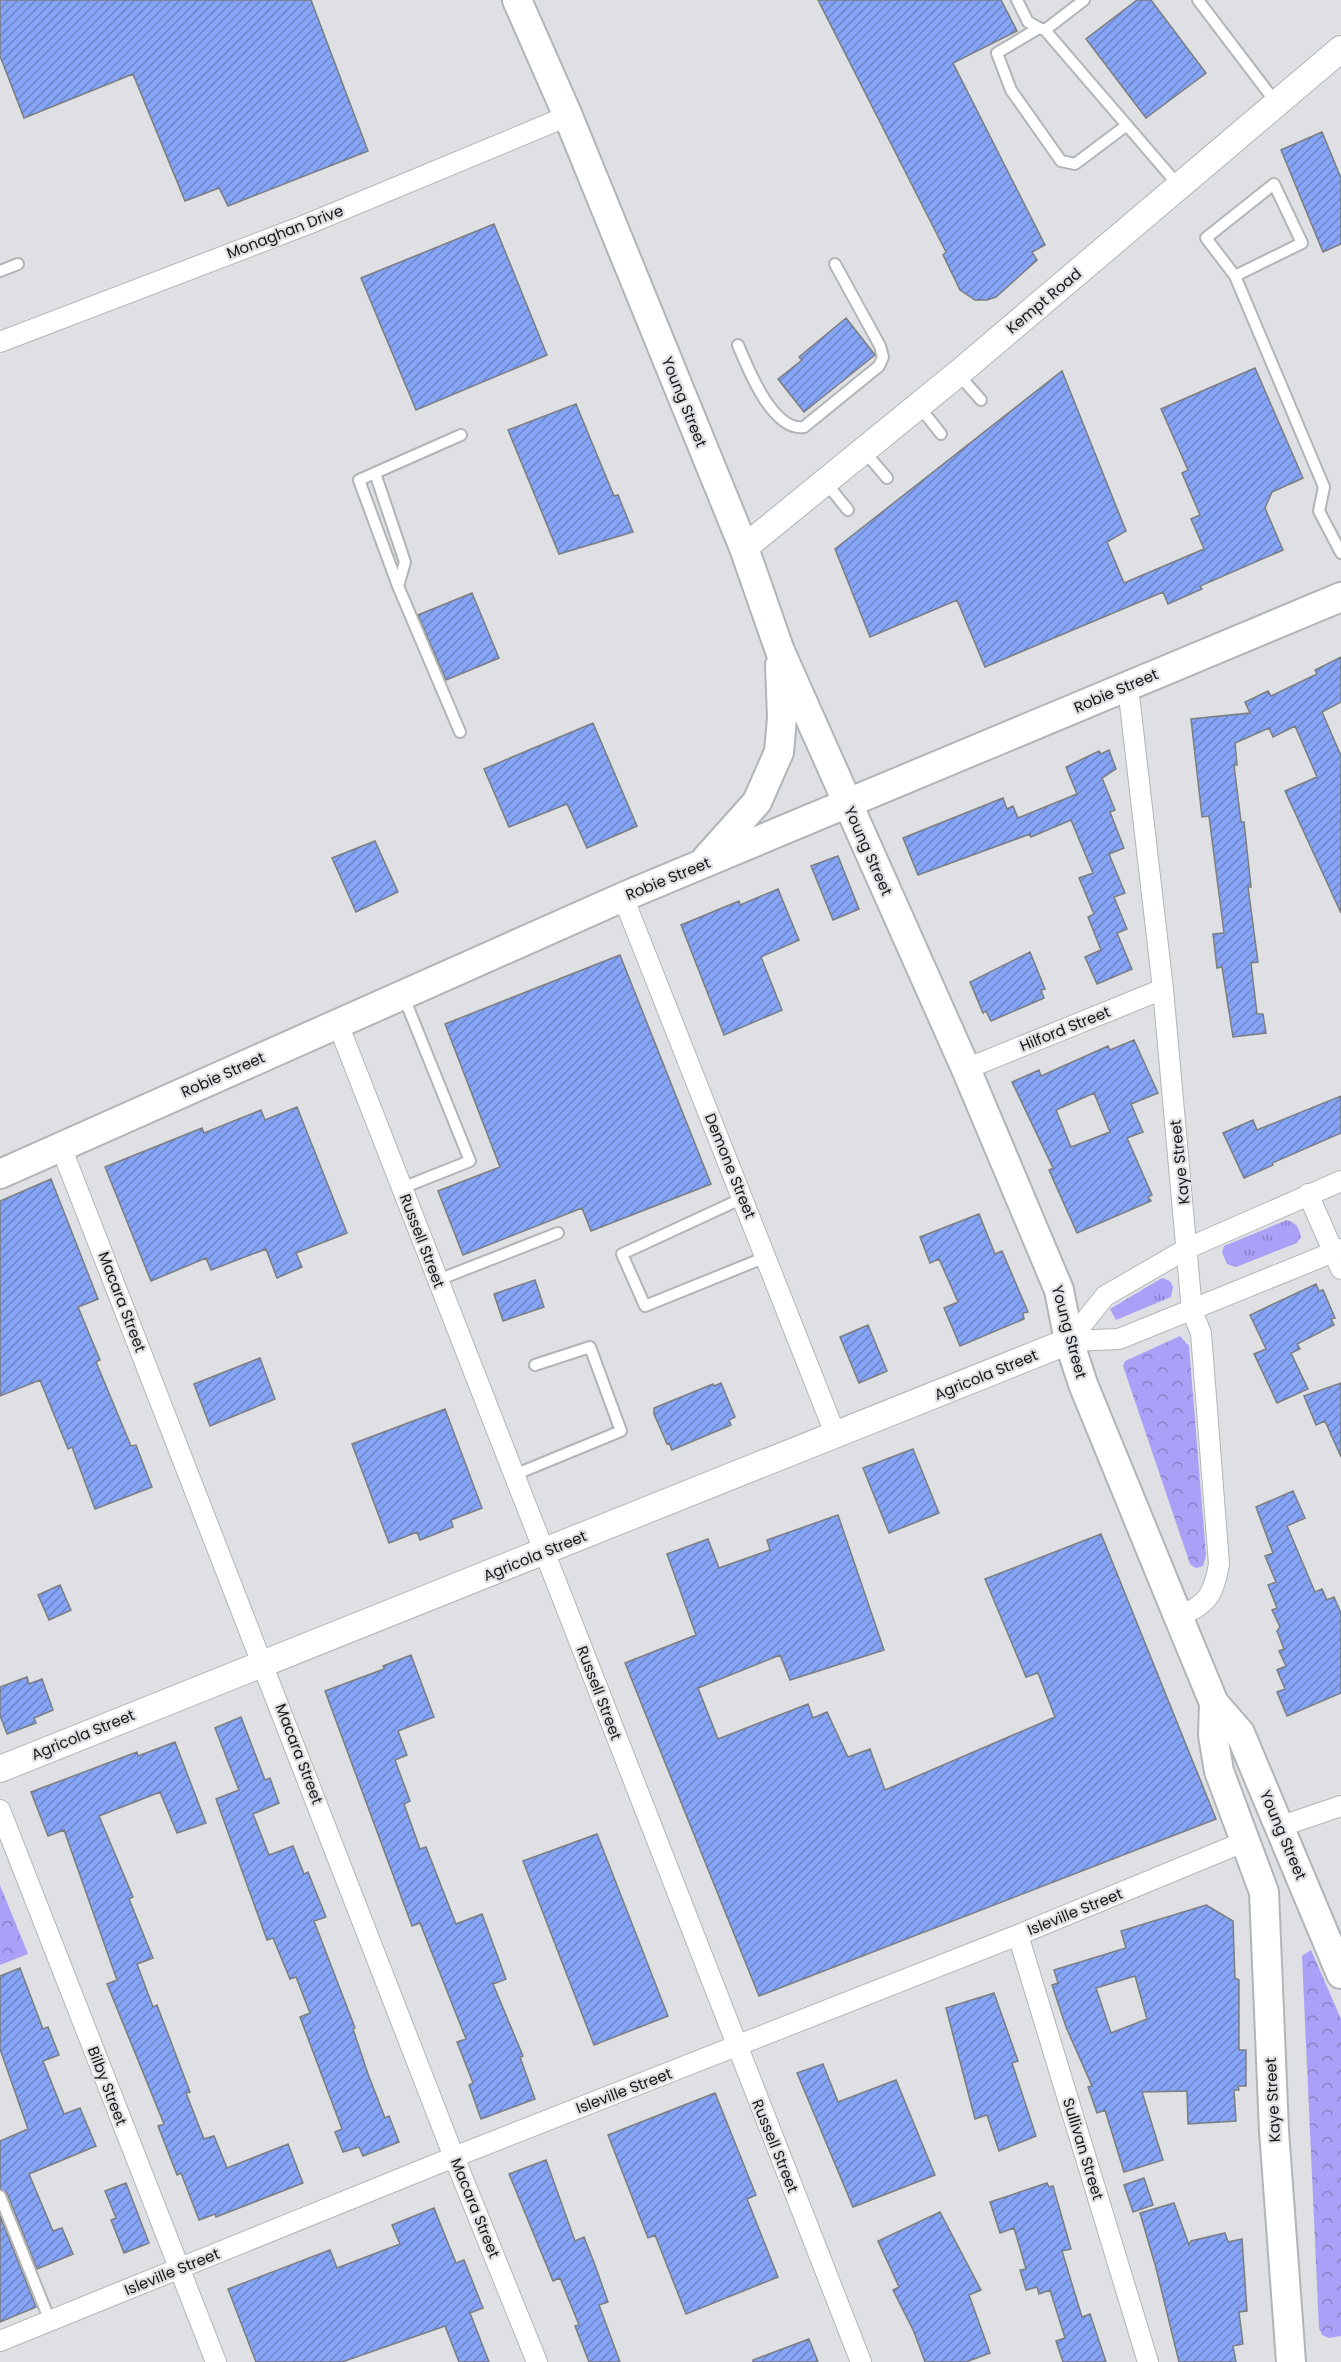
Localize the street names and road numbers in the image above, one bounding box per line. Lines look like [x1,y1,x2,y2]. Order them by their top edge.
street label: Monaghan Drive [223,200,346,263]
street label: Kempt Road [1002,263,1086,338]
street label: Young Street [657,354,712,450]
street label: Robie Street [1070,663,1161,718]
street label: Young Street [839,803,897,899]
street label: Robie Street [622,852,713,905]
street label: Hilford Street [1016,1001,1113,1056]
street label: Robie Street [178,1047,268,1102]
street label: Demone Street [700,1110,761,1222]
street label: Kaye Street [1165,1119,1194,1205]
street label: Russell Street [395,1191,450,1291]
street label: Macara Street [94,1249,151,1355]
street label: Young Street [1047,1283,1092,1381]
street label: Agricola Street [931,1344,1041,1405]
street label: Agricola Street [480,1525,590,1586]
street label: Russell Street [572,1643,627,1743]
street label: Macara Street [271,1701,328,1807]
street label: Agricola Street [28,1704,138,1765]
street label: Young Street [1255,1787,1312,1883]
street label: Isleville Street [1024,1883,1126,1940]
street label: Bilby Street [83,2043,132,2128]
street label: Kaye Street [1260,2057,1285,2143]
street label: Isleville Street [573,2063,675,2118]
street label: Sullivan Street [1058,2095,1109,2202]
street label: Russell Street [747,2096,804,2196]
street label: Macara Street [446,2155,505,2261]
street label: Isleville Street [121,2243,223,2300]

